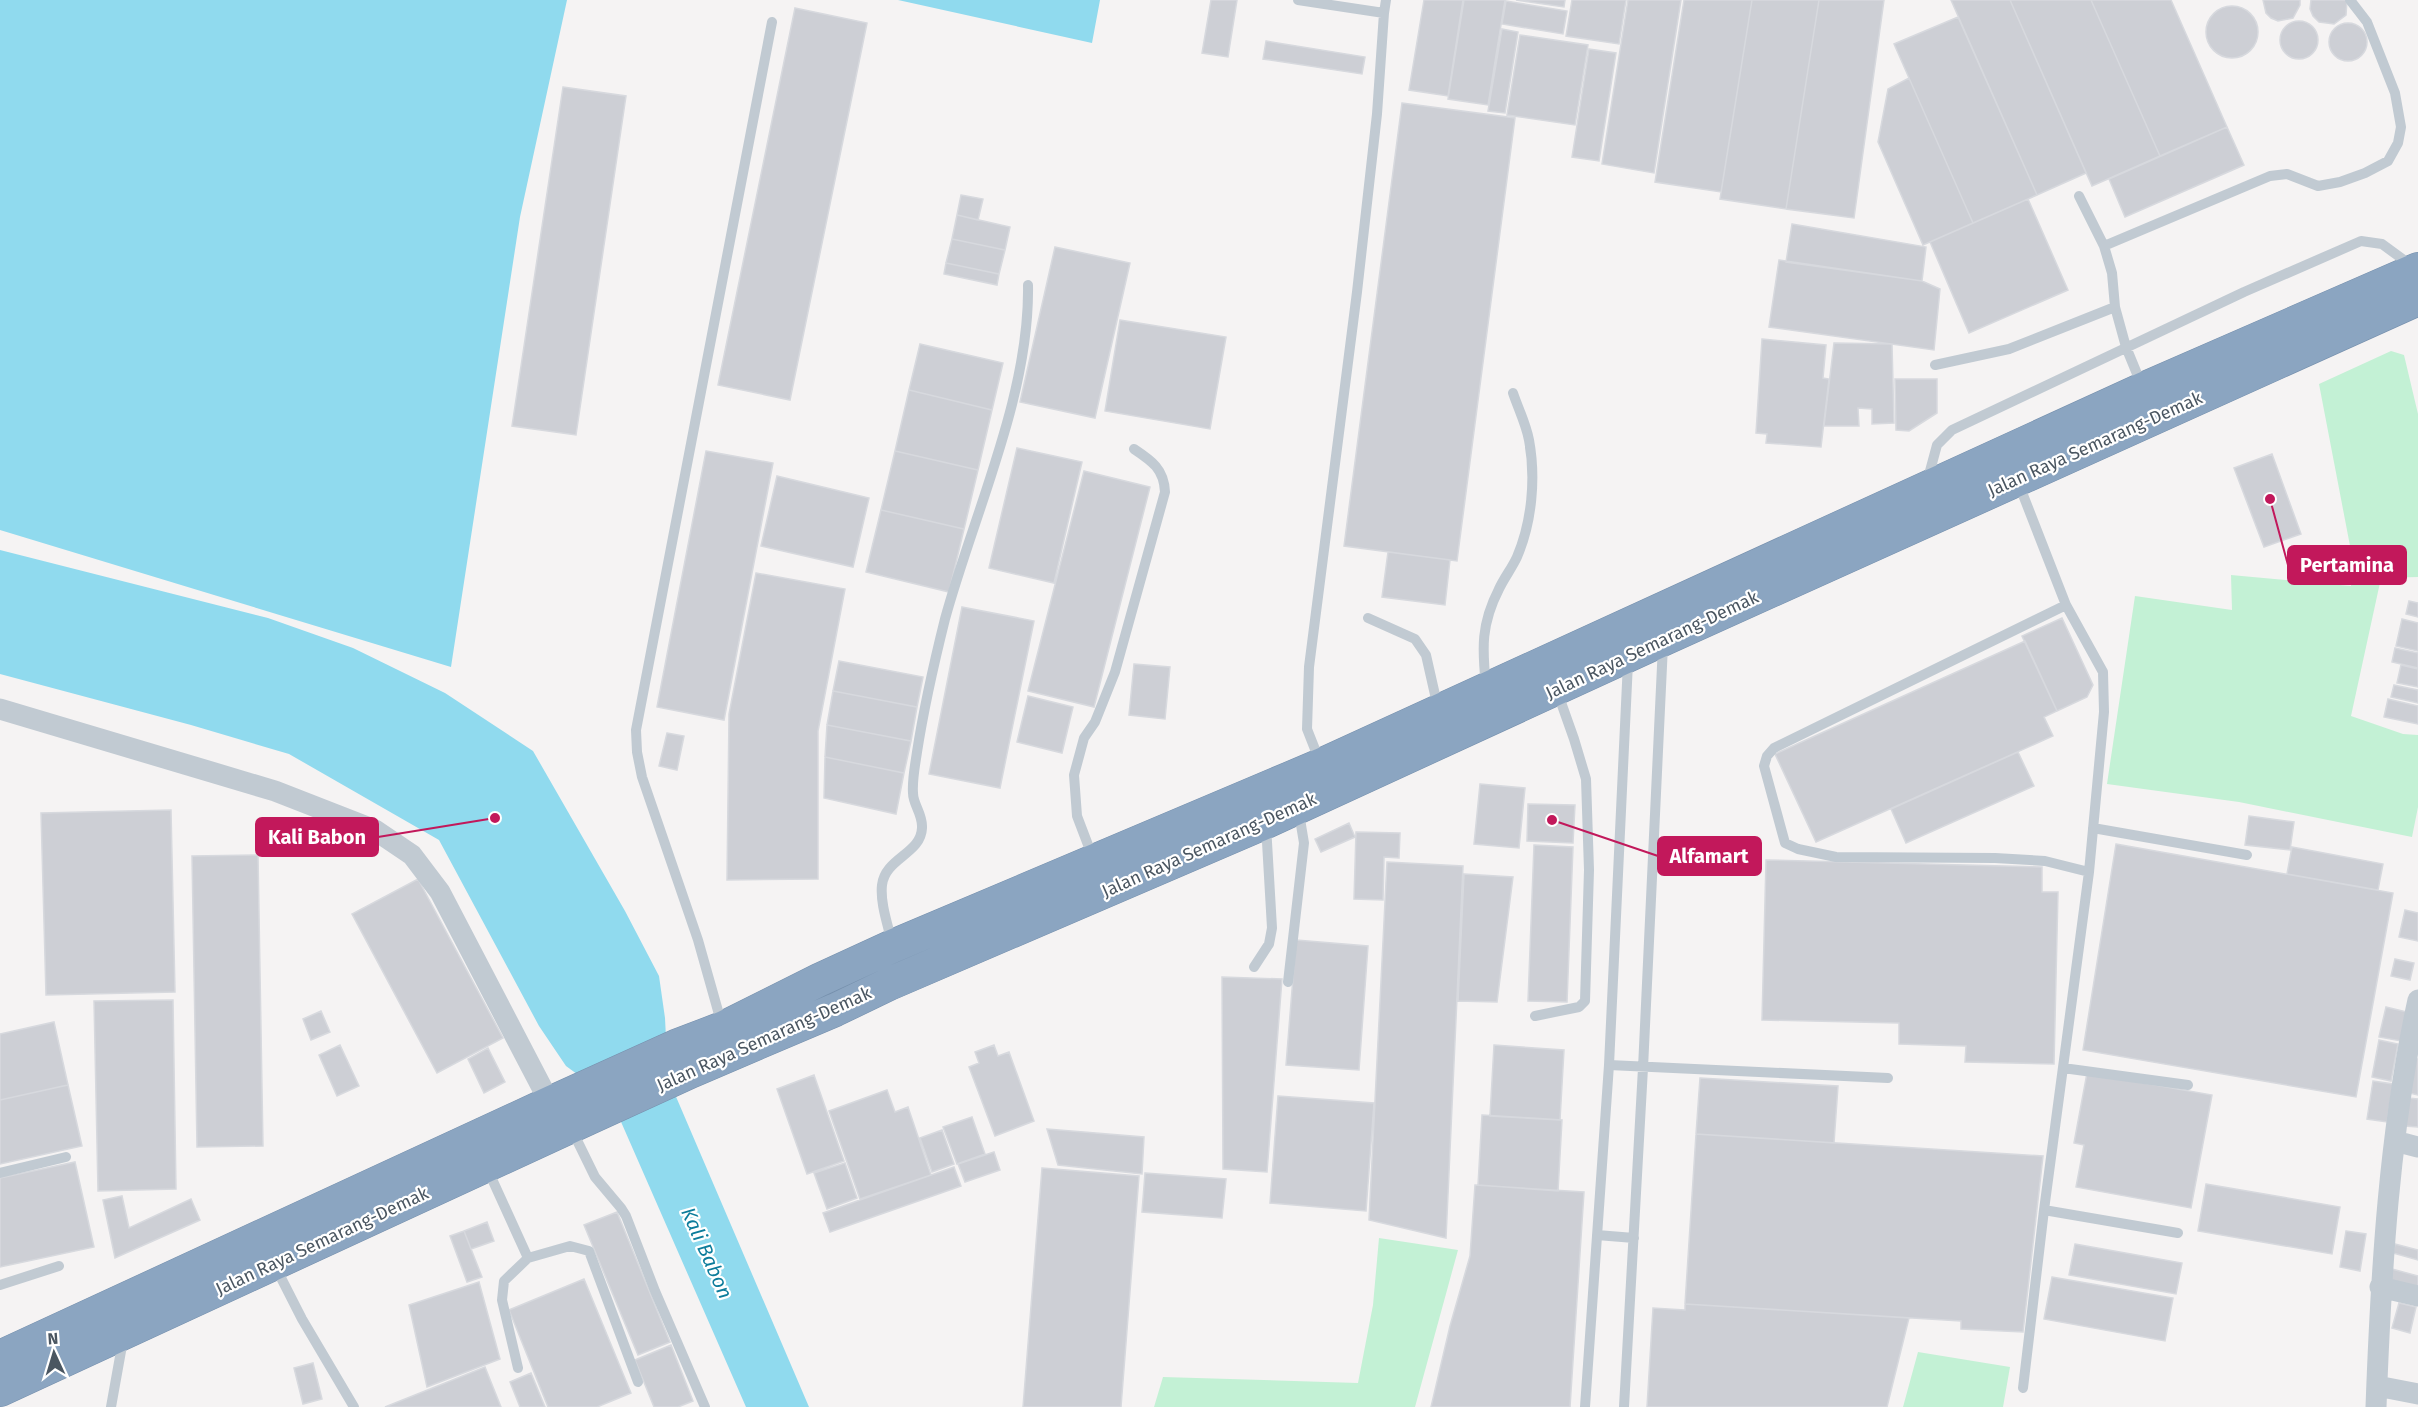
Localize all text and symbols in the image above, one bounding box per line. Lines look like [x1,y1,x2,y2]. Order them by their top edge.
street label: Jalan Raya Semarang-Demak [1984,386,2206,501]
callout: Pertamina [2288,546,2406,584]
text: Pertamina [2300,553,2394,577]
street label: Jalan Raya Semarang-Demak [1542,586,1763,704]
street label: Jalan Raya Semarang-Demak [1098,787,1320,902]
callout: Kali Babon [256,818,378,856]
text: Kali Babon [268,825,366,849]
callout: Alfamart [1658,837,1761,875]
text: Alfamart [1669,844,1749,868]
street label: Jalan Raya Semarang-Demak [653,981,875,1096]
street label: Jalan Raya Semarang-Demak [212,1182,433,1300]
water label: Kali Babon [676,1204,738,1302]
north arrow [24,1323,84,1383]
text: N [47,1329,59,1348]

